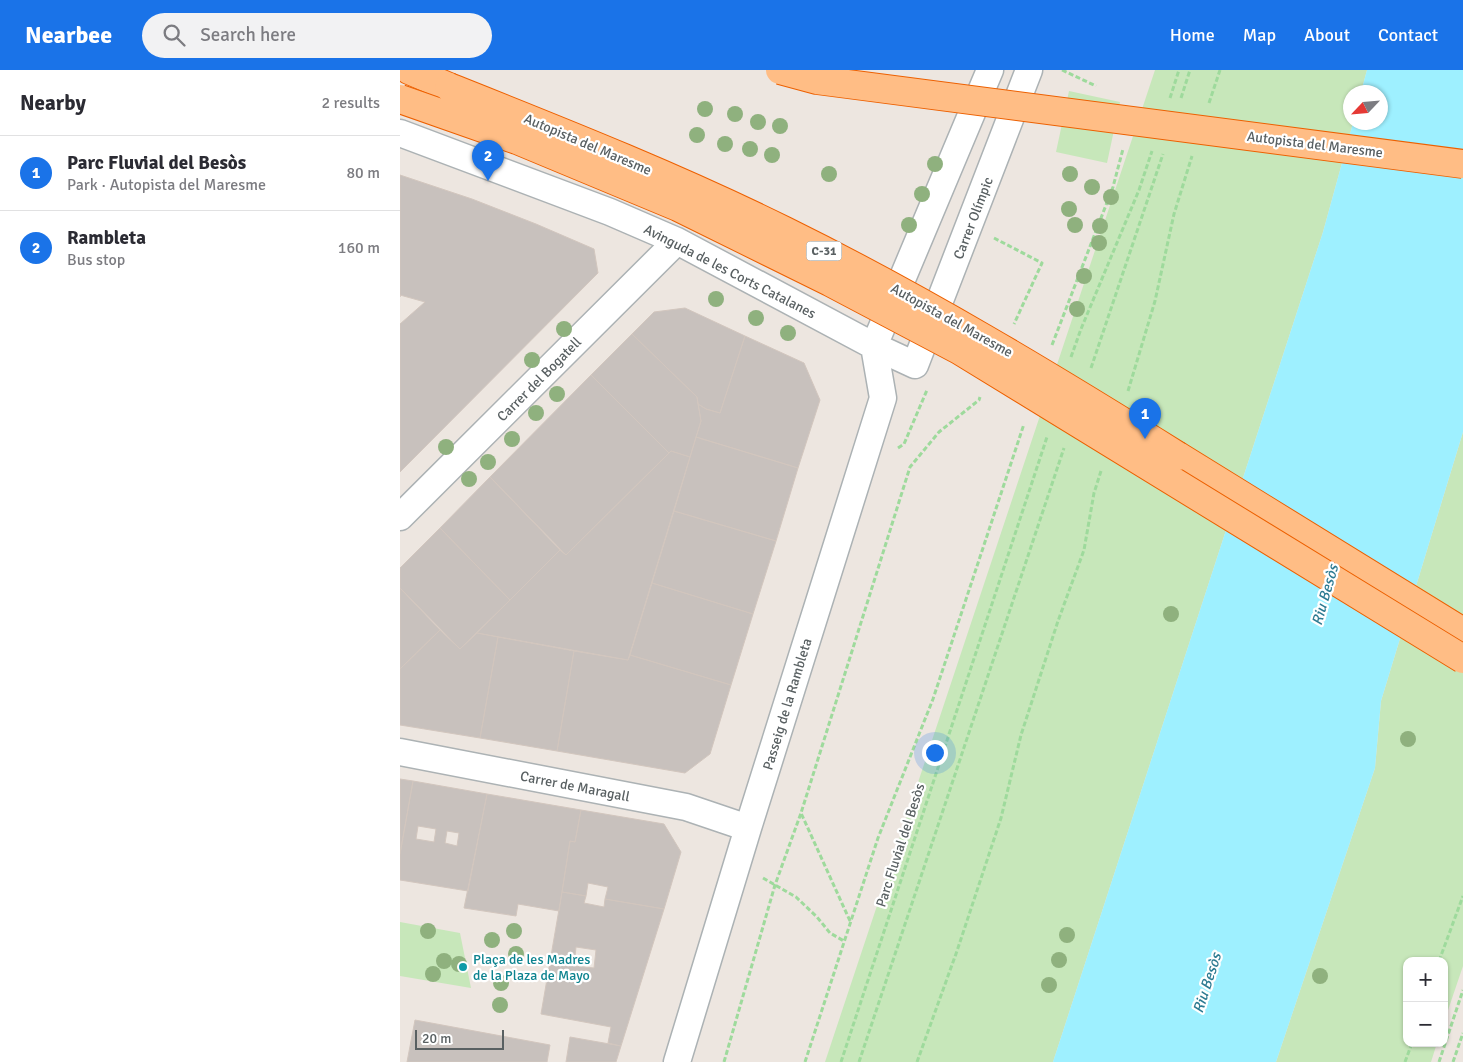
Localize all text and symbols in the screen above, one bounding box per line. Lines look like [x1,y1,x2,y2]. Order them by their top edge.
search box [142,13,492,58]
text: Nearbee [25,20,112,50]
icon: search [160,21,188,49]
text: Search here [200,23,296,47]
text: Home [1170,24,1215,46]
text: Map [1243,24,1276,46]
text: About [1304,24,1350,46]
text: Contact [1378,24,1438,46]
north arrow [1343,85,1388,130]
text: Nearby [20,90,86,116]
text: 2 results [321,93,380,113]
street label: Autopista del Maresme [522,110,654,179]
street label: Autopista del Maresme [1246,128,1384,161]
pin: 2 [472,140,504,181]
text: Parc Fluvial del Besòs [67,151,246,175]
text: 1 [32,163,40,183]
text: 80 m [346,163,380,183]
street label: Carrer Olímpic [950,174,997,262]
text: Park · Autopista del Maresme [67,175,266,195]
street label: Avinguda de les Corts Catalanes [641,221,819,322]
text: Rambleta [67,226,146,250]
text: 2 [32,238,40,258]
text: 160 m [338,238,380,258]
road number: C-31 [806,242,842,260]
text: Bus stop [67,250,125,270]
street label: Autopista del Maresme [888,280,1016,361]
street label: Carrer del Bogatell [494,334,585,425]
pin: 1 [1129,398,1161,439]
water label: Riu Besòs [1308,561,1343,627]
street label: Passeig de la Rambleta [759,636,816,772]
your location [922,740,948,766]
street label: Carrer de Maragall [519,768,631,805]
street label: Parc Fluvial del Besòs [872,781,929,909]
water label: Riu Besòs [1189,949,1226,1015]
place label: Plaça de les Madres de la Plaza de Mayo [473,951,590,984]
map controls [1403,957,1448,1047]
button: + [1403,957,1448,1002]
marker: Plaça de les Madres de la Plaza de Mayo [457,961,469,973]
button: − [1403,1002,1448,1047]
scale bar [415,1027,504,1050]
text: 20 m [422,1030,451,1047]

